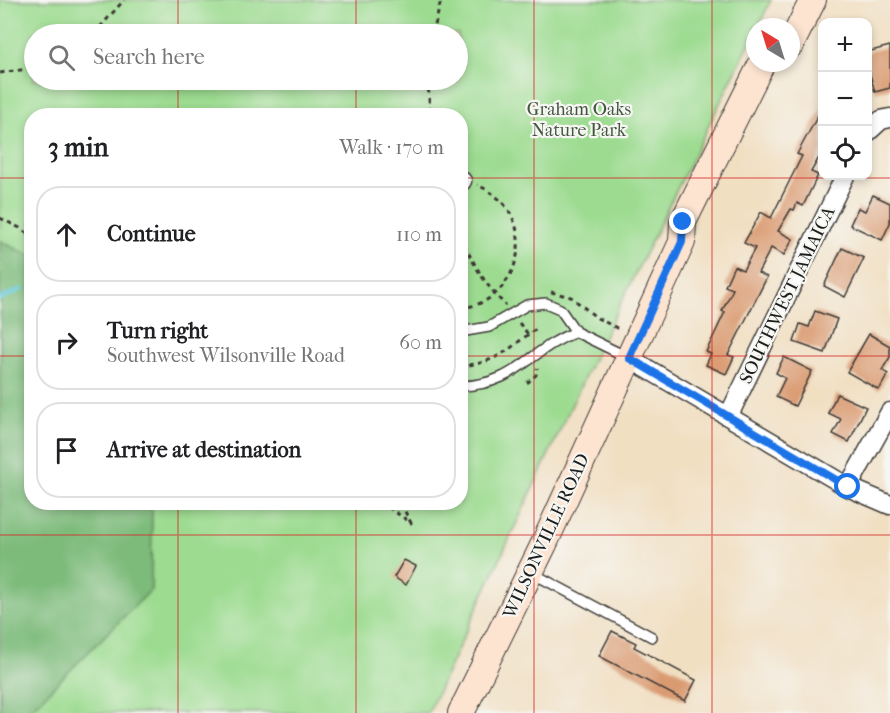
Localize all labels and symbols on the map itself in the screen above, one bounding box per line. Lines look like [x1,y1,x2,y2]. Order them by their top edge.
north arrow [746,18,800,72]
park label: Graham Oaks Nature Park [527,99,632,141]
street label: SOUTHWEST JAMAICA [735,203,840,387]
route end [669,208,695,234]
street label: WILSONVILLE ROAD [499,450,594,623]
route start [834,473,860,499]

